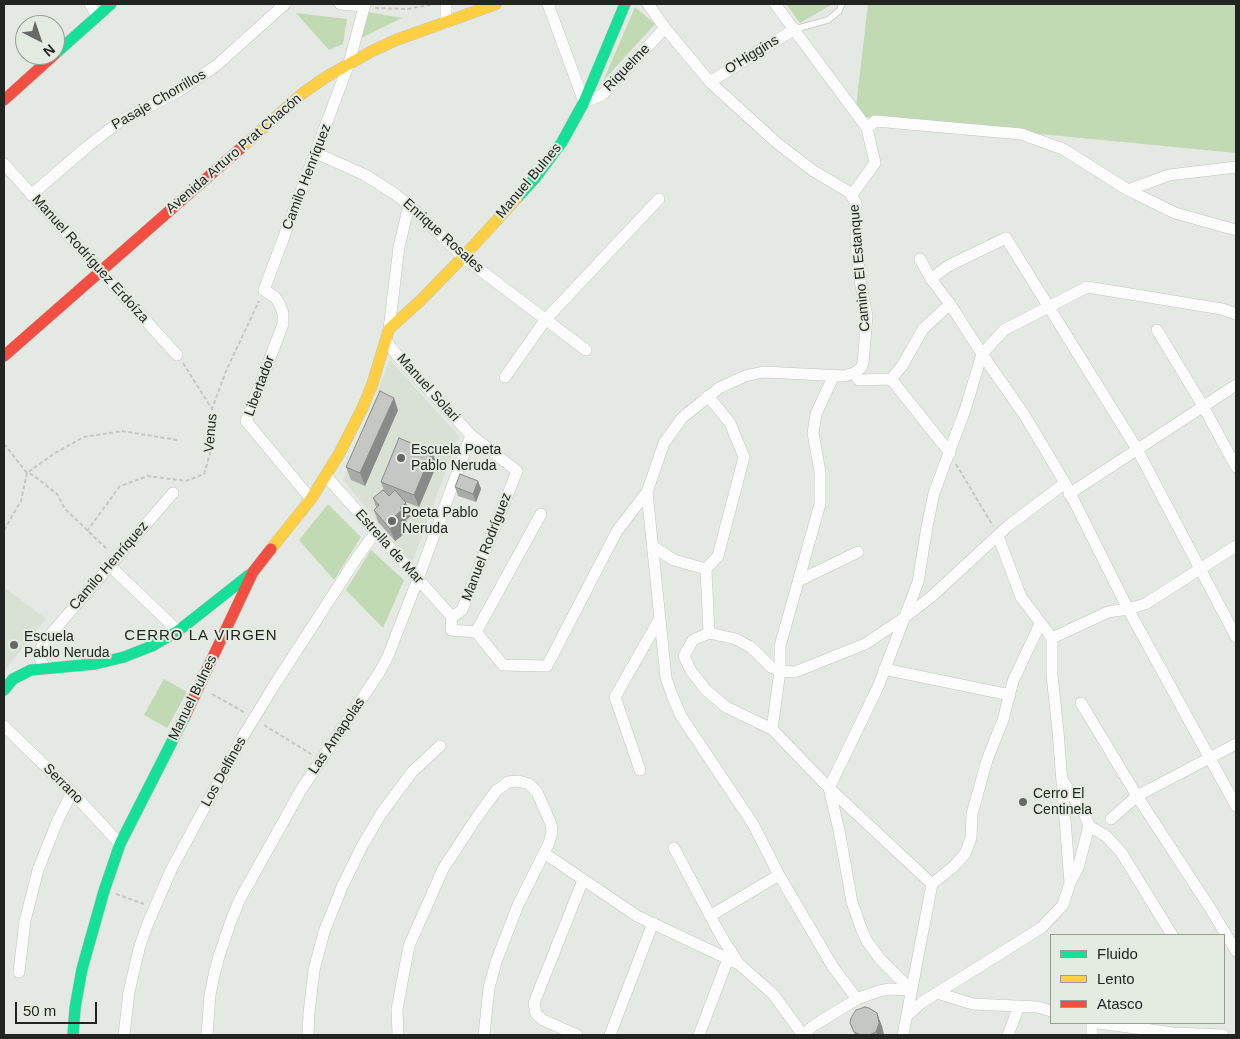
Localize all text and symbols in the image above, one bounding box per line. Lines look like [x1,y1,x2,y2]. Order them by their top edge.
north arrow [15,15,65,65]
street label: O'Higgins [722,32,782,78]
text: N [40,41,58,60]
street label: Riquelme [600,41,654,95]
street label: Pasaje Chorrillos [109,66,209,134]
street label: Avenida Arturo Prat Chacón [163,91,305,217]
street label: Camilo Henríquez [279,122,335,232]
street label: Manuel Bulnes [493,140,565,222]
street label: Manuel Rodríguez Erdoíza [28,191,152,327]
street label: Enrique Rosales [399,195,487,277]
street label: Camino El Estanque [846,204,874,332]
street label: Manuel Solari [393,351,463,425]
street label: Libertador [241,354,279,418]
street label: Venus [201,413,221,453]
place label: Escuela Poeta Pablo Neruda [411,442,501,474]
marker: Escuela Poeta Pablo Neruda [395,452,407,464]
street label: Manuel Rodríguez [459,491,515,603]
place label: Poeta Pablo Neruda [402,505,478,538]
street label: Estrella de Mar [351,506,427,588]
marker: Poeta Pablo Neruda [386,515,398,527]
street label: Camilo Henríquez [66,518,152,614]
district label: CERRO LA VIRGEN [122,627,280,645]
place label: Escuela Pablo Neruda [24,629,110,662]
marker: Escuela Pablo Neruda [8,639,20,651]
street label: Manuel Bulnes [165,653,221,743]
street label: Las Amapolas [305,695,369,777]
street label: Los Delfines [198,734,250,810]
street label: Serrano [39,760,87,808]
place label: Cerro El Centinela [1033,786,1092,819]
marker: Cerro El Centinela [1017,796,1029,808]
legend [1050,934,1225,1024]
text: Fluido [1097,945,1138,962]
text: Lento [1097,970,1135,987]
scale bar [18,992,100,1024]
text: Atasco [1097,995,1143,1012]
text: 50 m [23,1002,56,1019]

